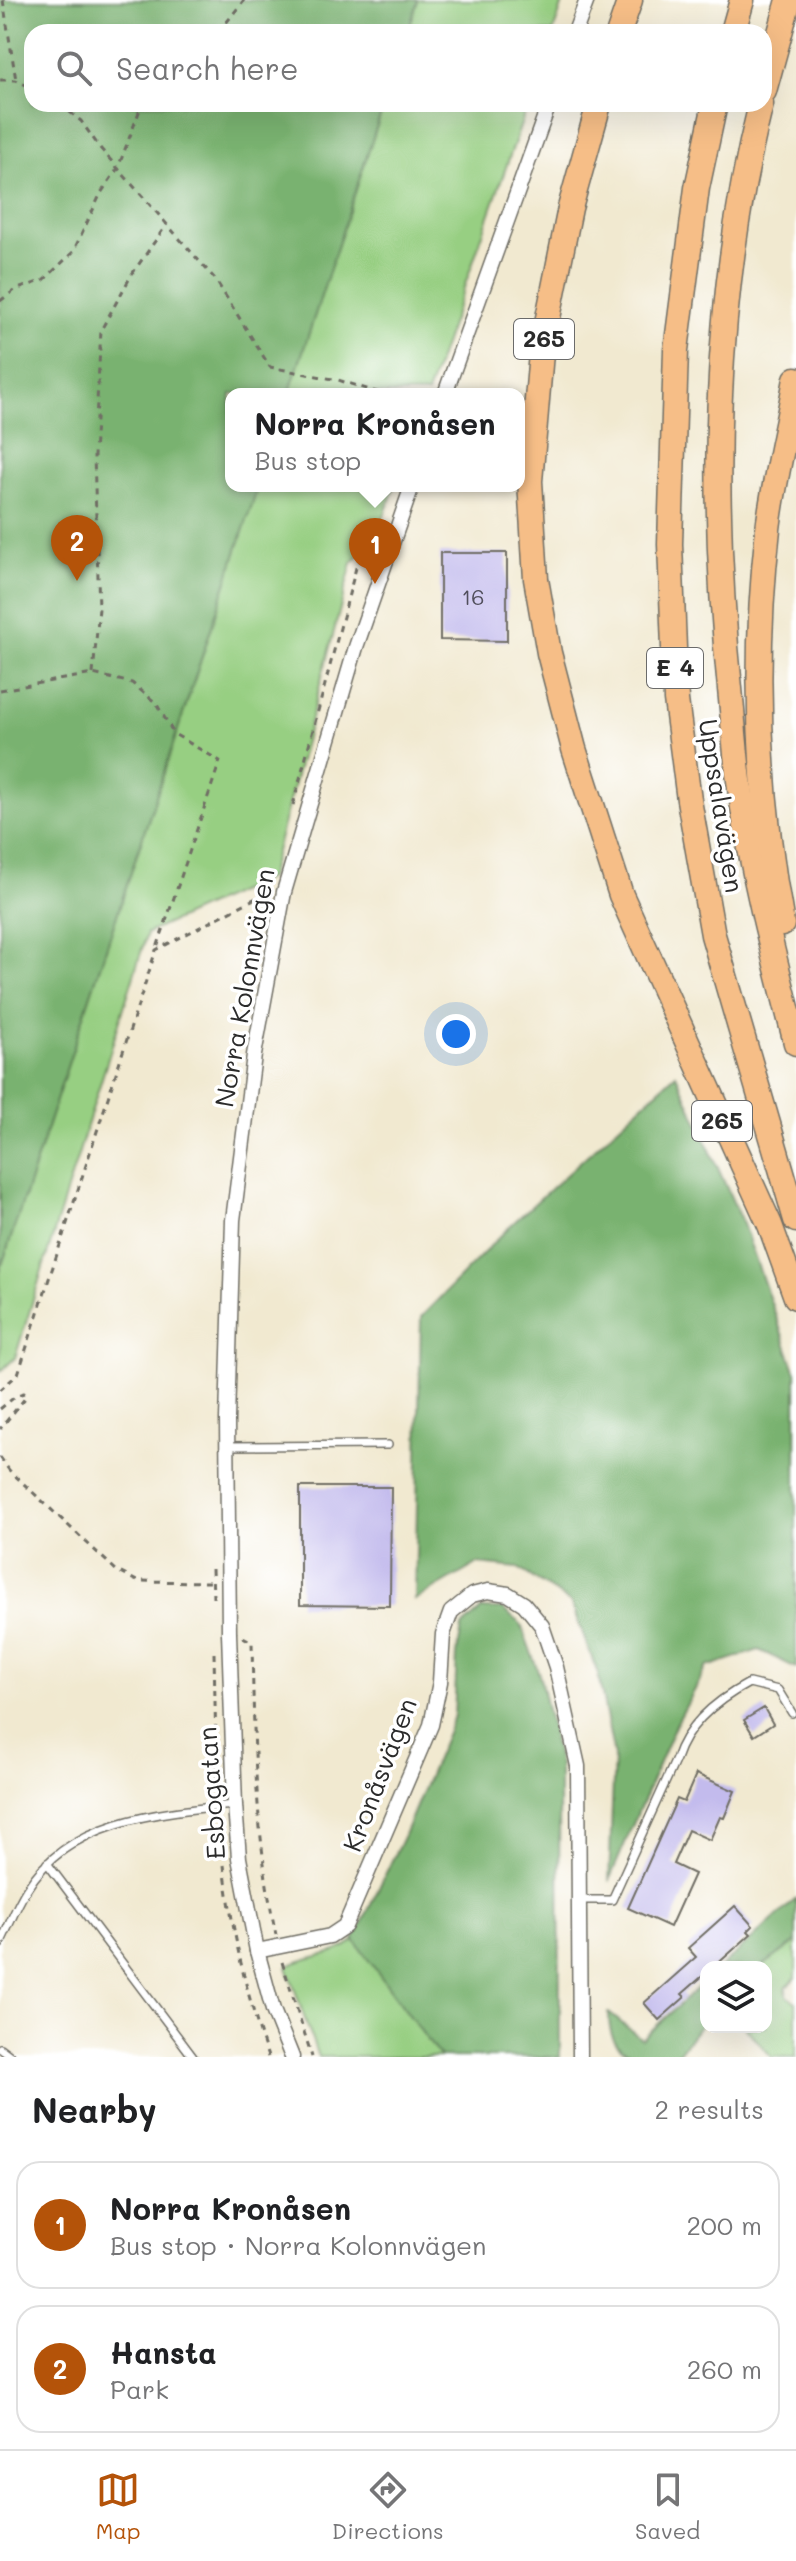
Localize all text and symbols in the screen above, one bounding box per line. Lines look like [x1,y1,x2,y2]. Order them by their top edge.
search box [24,24,772,112]
icon: search [52,46,96,90]
text: Search here [116,48,299,88]
road number: 265 [514,319,574,359]
popup [225,388,525,492]
text: Norra Kronåsen [255,403,495,443]
text: Bus stop [255,443,361,477]
pin: 2 [51,515,103,581]
pin: 1 [349,518,401,584]
house number: 16 [461,582,485,611]
road number: E 4 [647,648,703,688]
street label: Uppsalavägen [691,717,753,895]
street label: Norra Kolonnvägen [206,866,282,1110]
your location [436,1014,476,1054]
road number: 265 [692,1101,752,1141]
street label: Kronåsvägen [334,1693,424,1856]
street label: Esbogatan [189,1726,233,1861]
map controls [700,1961,772,2033]
button: layers [700,1961,772,2033]
text: Nearby [32,2087,157,2132]
text: 2 results [655,2092,764,2126]
text: Norra Kronåsen [110,2188,351,2228]
text: 1 [54,2208,66,2242]
text: 200 m [686,2208,762,2242]
text: Bus stop · Norra Kolonnvägen [110,2228,487,2262]
text: Hansta [110,2332,217,2372]
text: 2 [53,2352,67,2386]
text: 260 m [687,2352,762,2386]
text: Park [110,2372,169,2406]
tab: Map [96,2468,141,2545]
tab: Directions [332,2468,444,2545]
tab: Saved [635,2468,700,2545]

